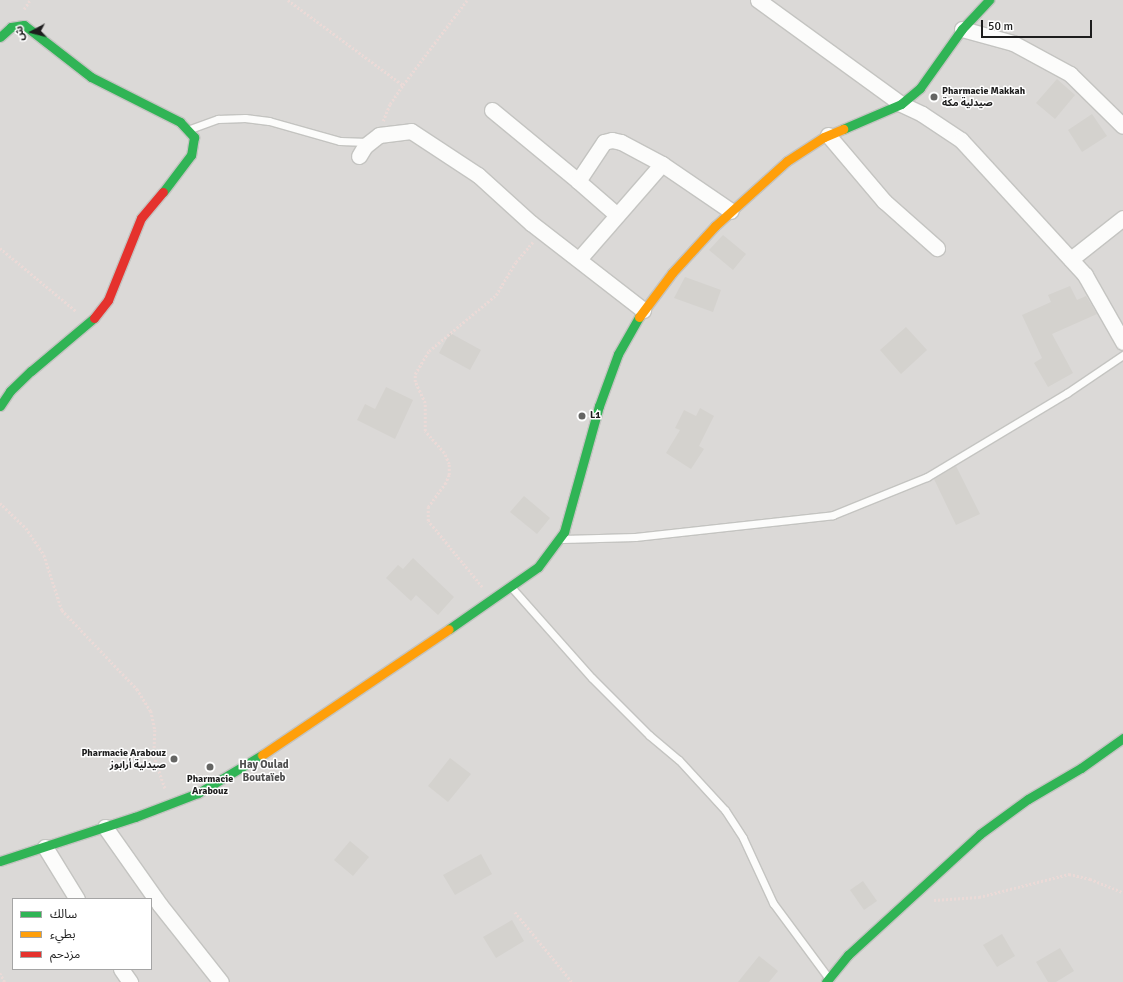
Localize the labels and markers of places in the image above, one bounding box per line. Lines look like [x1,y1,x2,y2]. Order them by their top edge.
place label: Pharmacie Makkah صيدلية مكة [942,85,1025,108]
marker: Pharmacie Makkah صيدلية مكة [929,92,939,102]
place label: L1 [590,410,601,422]
marker: L1 [577,411,587,421]
place label: Pharmacie Arabouz صيدلية أرابوز [81,747,166,770]
marker: Pharmacie Arabouz صيدلية أرابوز [169,754,179,764]
marker: Pharmacie Arabouz [205,762,215,772]
place label: Pharmacie Arabouz [187,773,233,796]

